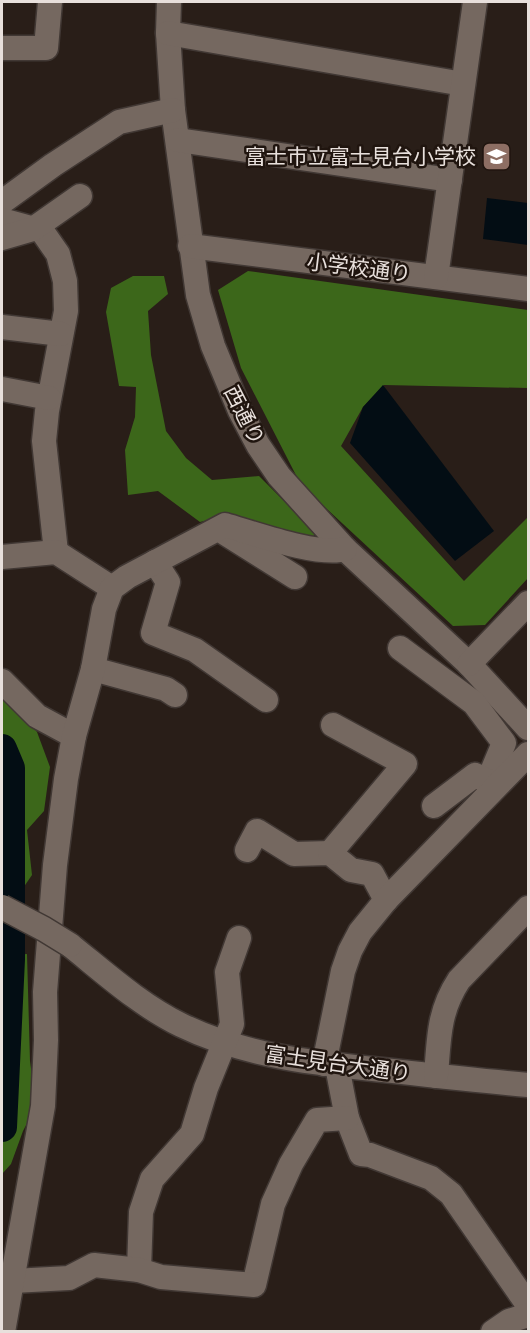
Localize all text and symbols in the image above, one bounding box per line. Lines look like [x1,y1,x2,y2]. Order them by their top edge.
school or university icon: 富士市立富士見台小学校 [481,140,513,172]
place label: 富士市立富士見台小学校 [245,142,476,170]
street label: 小学校通り [305,247,413,287]
street label: 西通り [218,381,272,449]
street label: 富士見台大通り [263,1039,413,1087]

